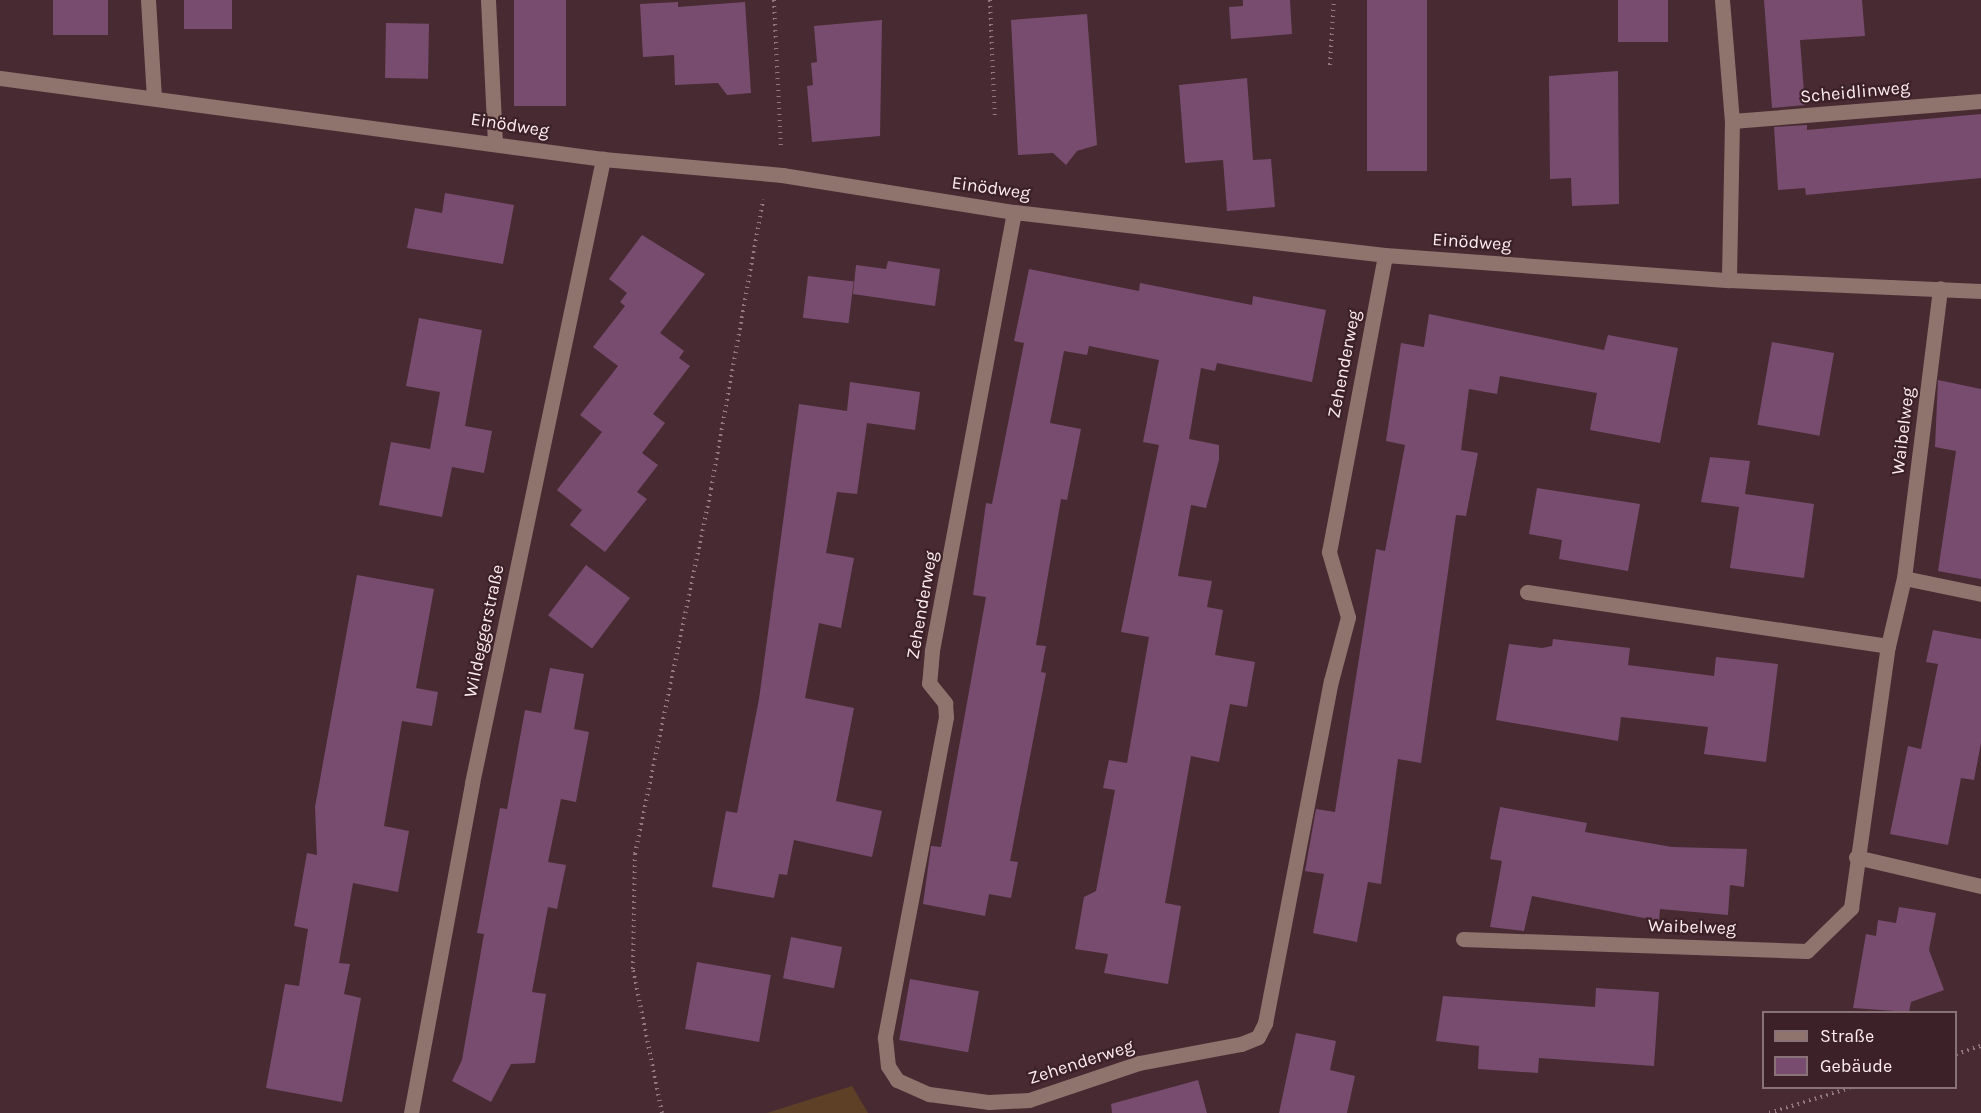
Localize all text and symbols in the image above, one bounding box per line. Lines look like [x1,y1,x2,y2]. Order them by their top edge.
street label: Scheidlinweg [1799,76,1911,108]
street label: Einödweg [469,108,551,142]
street label: Einödweg [950,172,1032,204]
street label: Einödweg [1432,228,1512,256]
street label: Zehenderweg [1323,308,1365,420]
street label: Waibelweg [1887,386,1919,476]
street label: Zehenderweg [902,549,942,661]
street label: Wildeggerstraße [459,563,509,699]
street label: Waibelweg [1648,915,1736,939]
legend [1762,1011,1957,1089]
text: Straße [1820,1025,1874,1047]
street label: Zehenderweg [1025,1035,1137,1089]
text: Gebäude [1820,1055,1892,1077]

